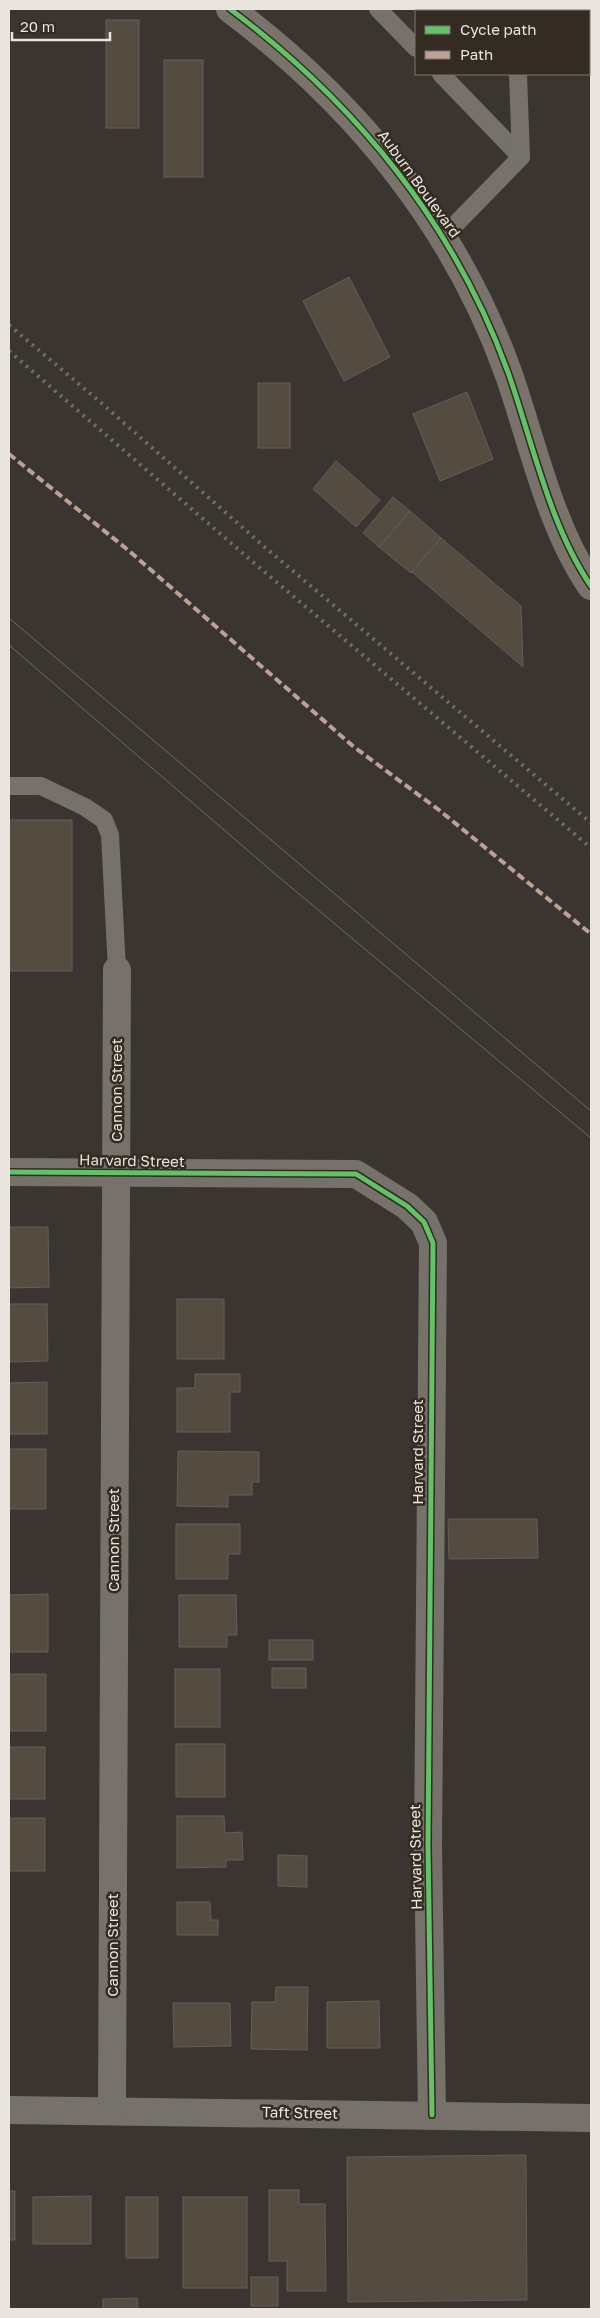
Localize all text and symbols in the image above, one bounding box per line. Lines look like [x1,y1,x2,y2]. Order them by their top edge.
scale bar [12,10,110,42]
legend [415,10,590,75]
text: 20 m [20,17,55,35]
text: Cycle path [460,20,536,38]
text: Path [460,45,493,63]
street label: Auburn Boulevard [375,126,465,241]
street label: Cannon Street [107,1038,125,1142]
street label: Harvard Street [79,1150,185,1170]
street label: Harvard Street [408,1399,426,1505]
street label: Cannon Street [104,1488,122,1592]
street label: Harvard Street [405,1804,425,1910]
street label: Cannon Street [103,1893,121,1997]
street label: Taft Street [262,2102,338,2122]

